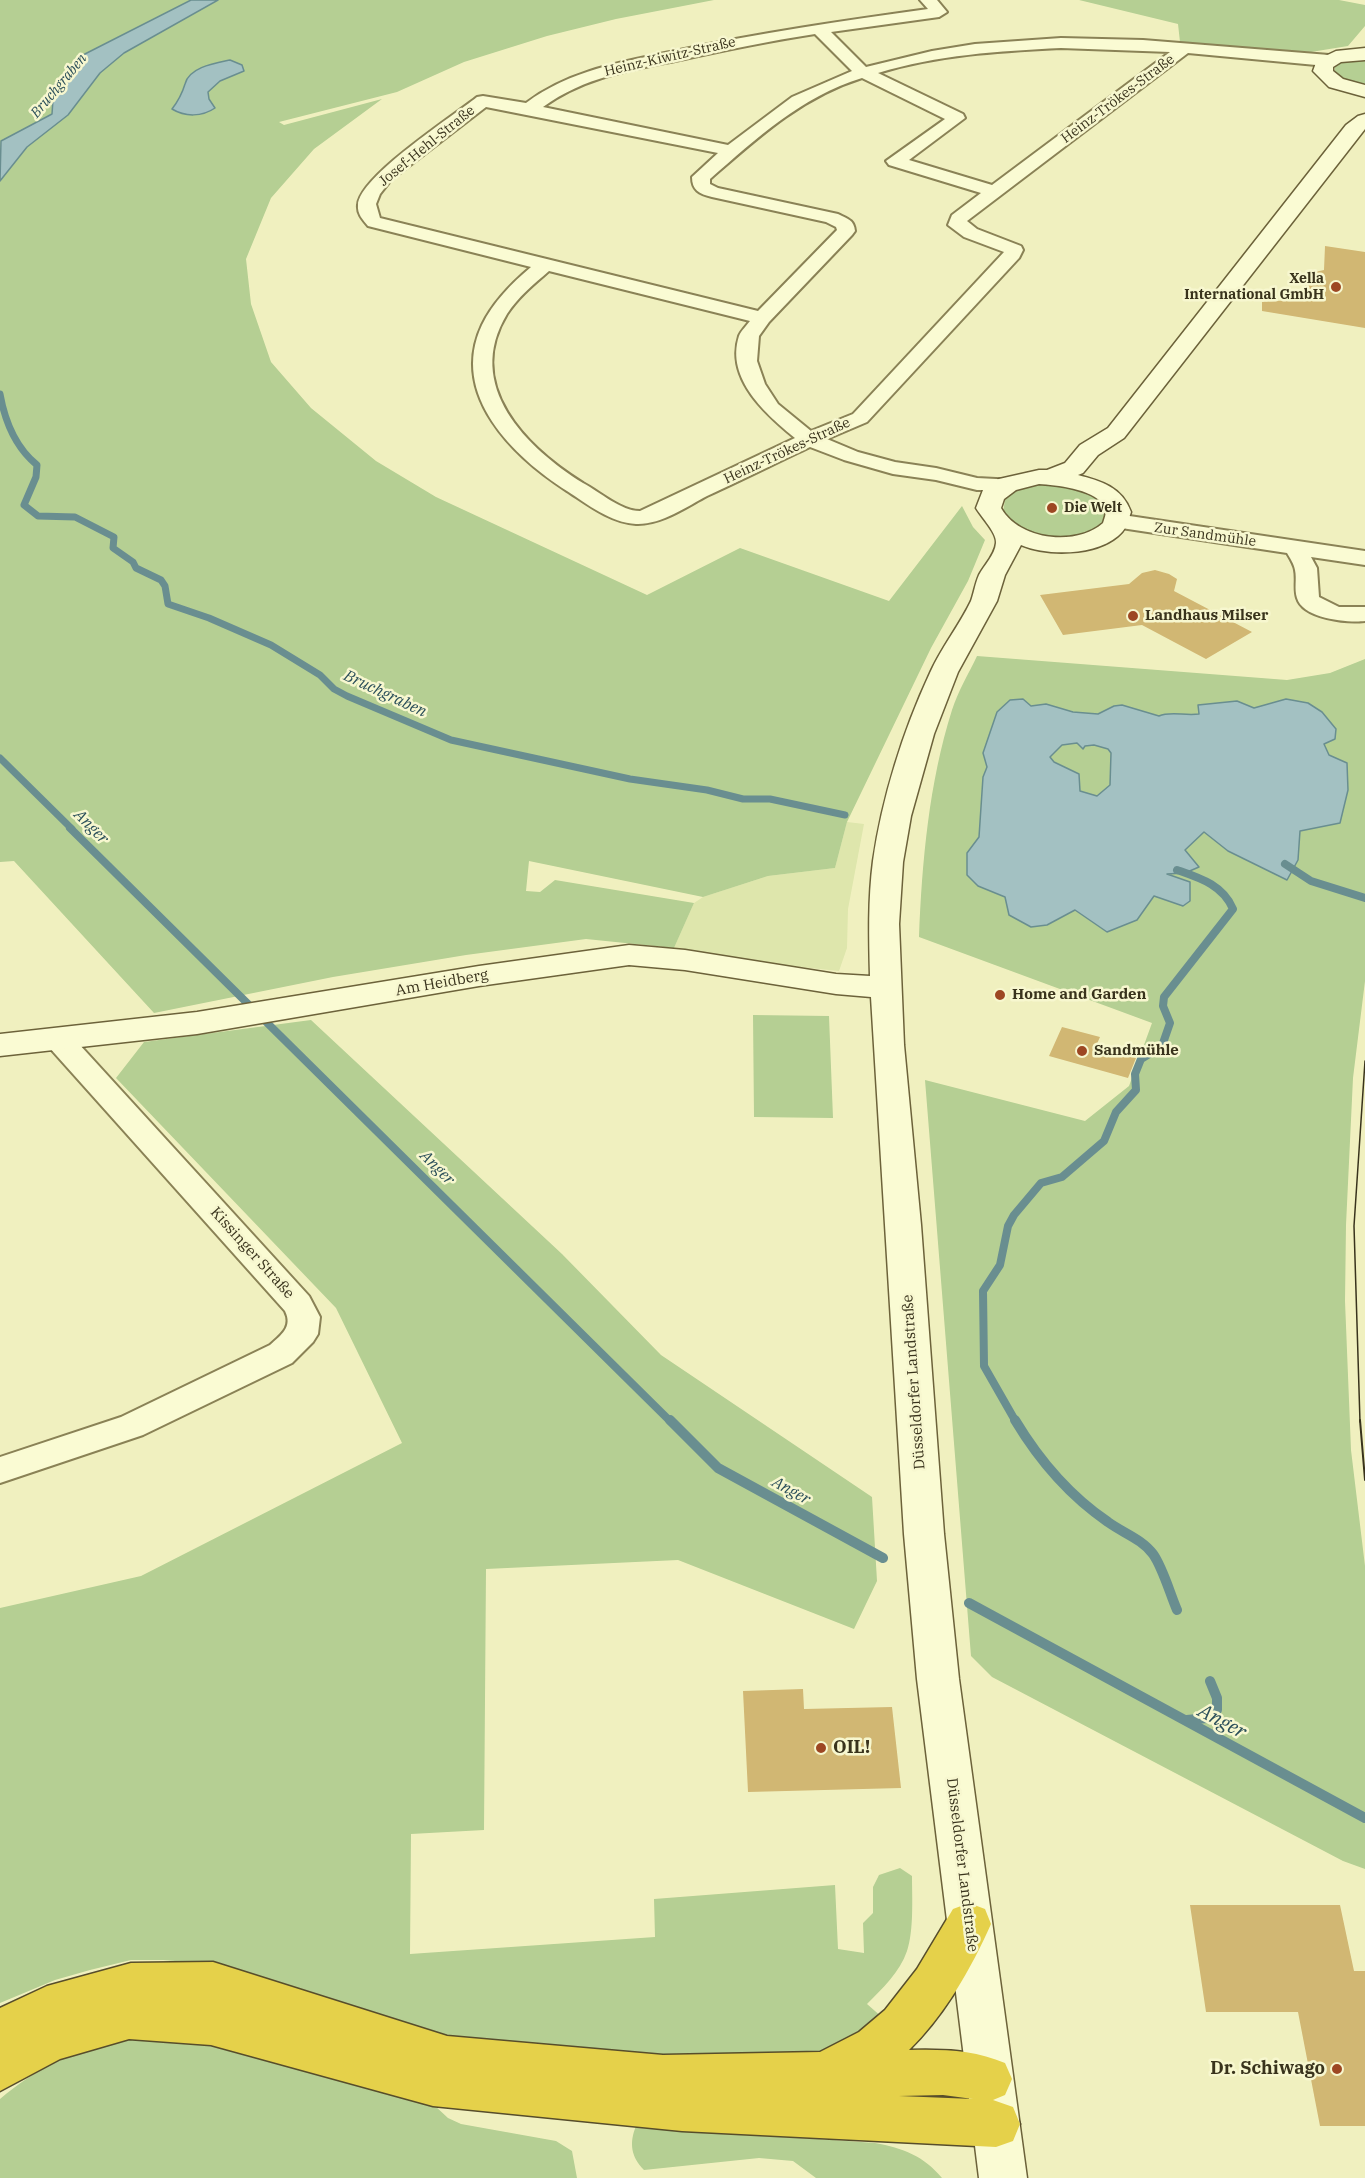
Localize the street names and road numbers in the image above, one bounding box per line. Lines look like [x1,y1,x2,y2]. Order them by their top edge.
street label: Heinz-Kiwitz-Straße [603,34,737,80]
street label: Heinz-Trökes-Straße [1058,51,1178,147]
street label: Josef-Hehl-Straße [376,102,478,190]
street label: Heinz-Trökes-Straße [721,414,853,488]
street label: Zur Sandmühle [1153,520,1257,550]
street label: Am Heidberg [394,966,490,1000]
street label: Kissinger Straße [206,1203,298,1303]
street label: Düsseldorfer Landstraße [899,1294,929,1470]
street label: Düsseldorfer Landstraße [942,1777,982,1953]

